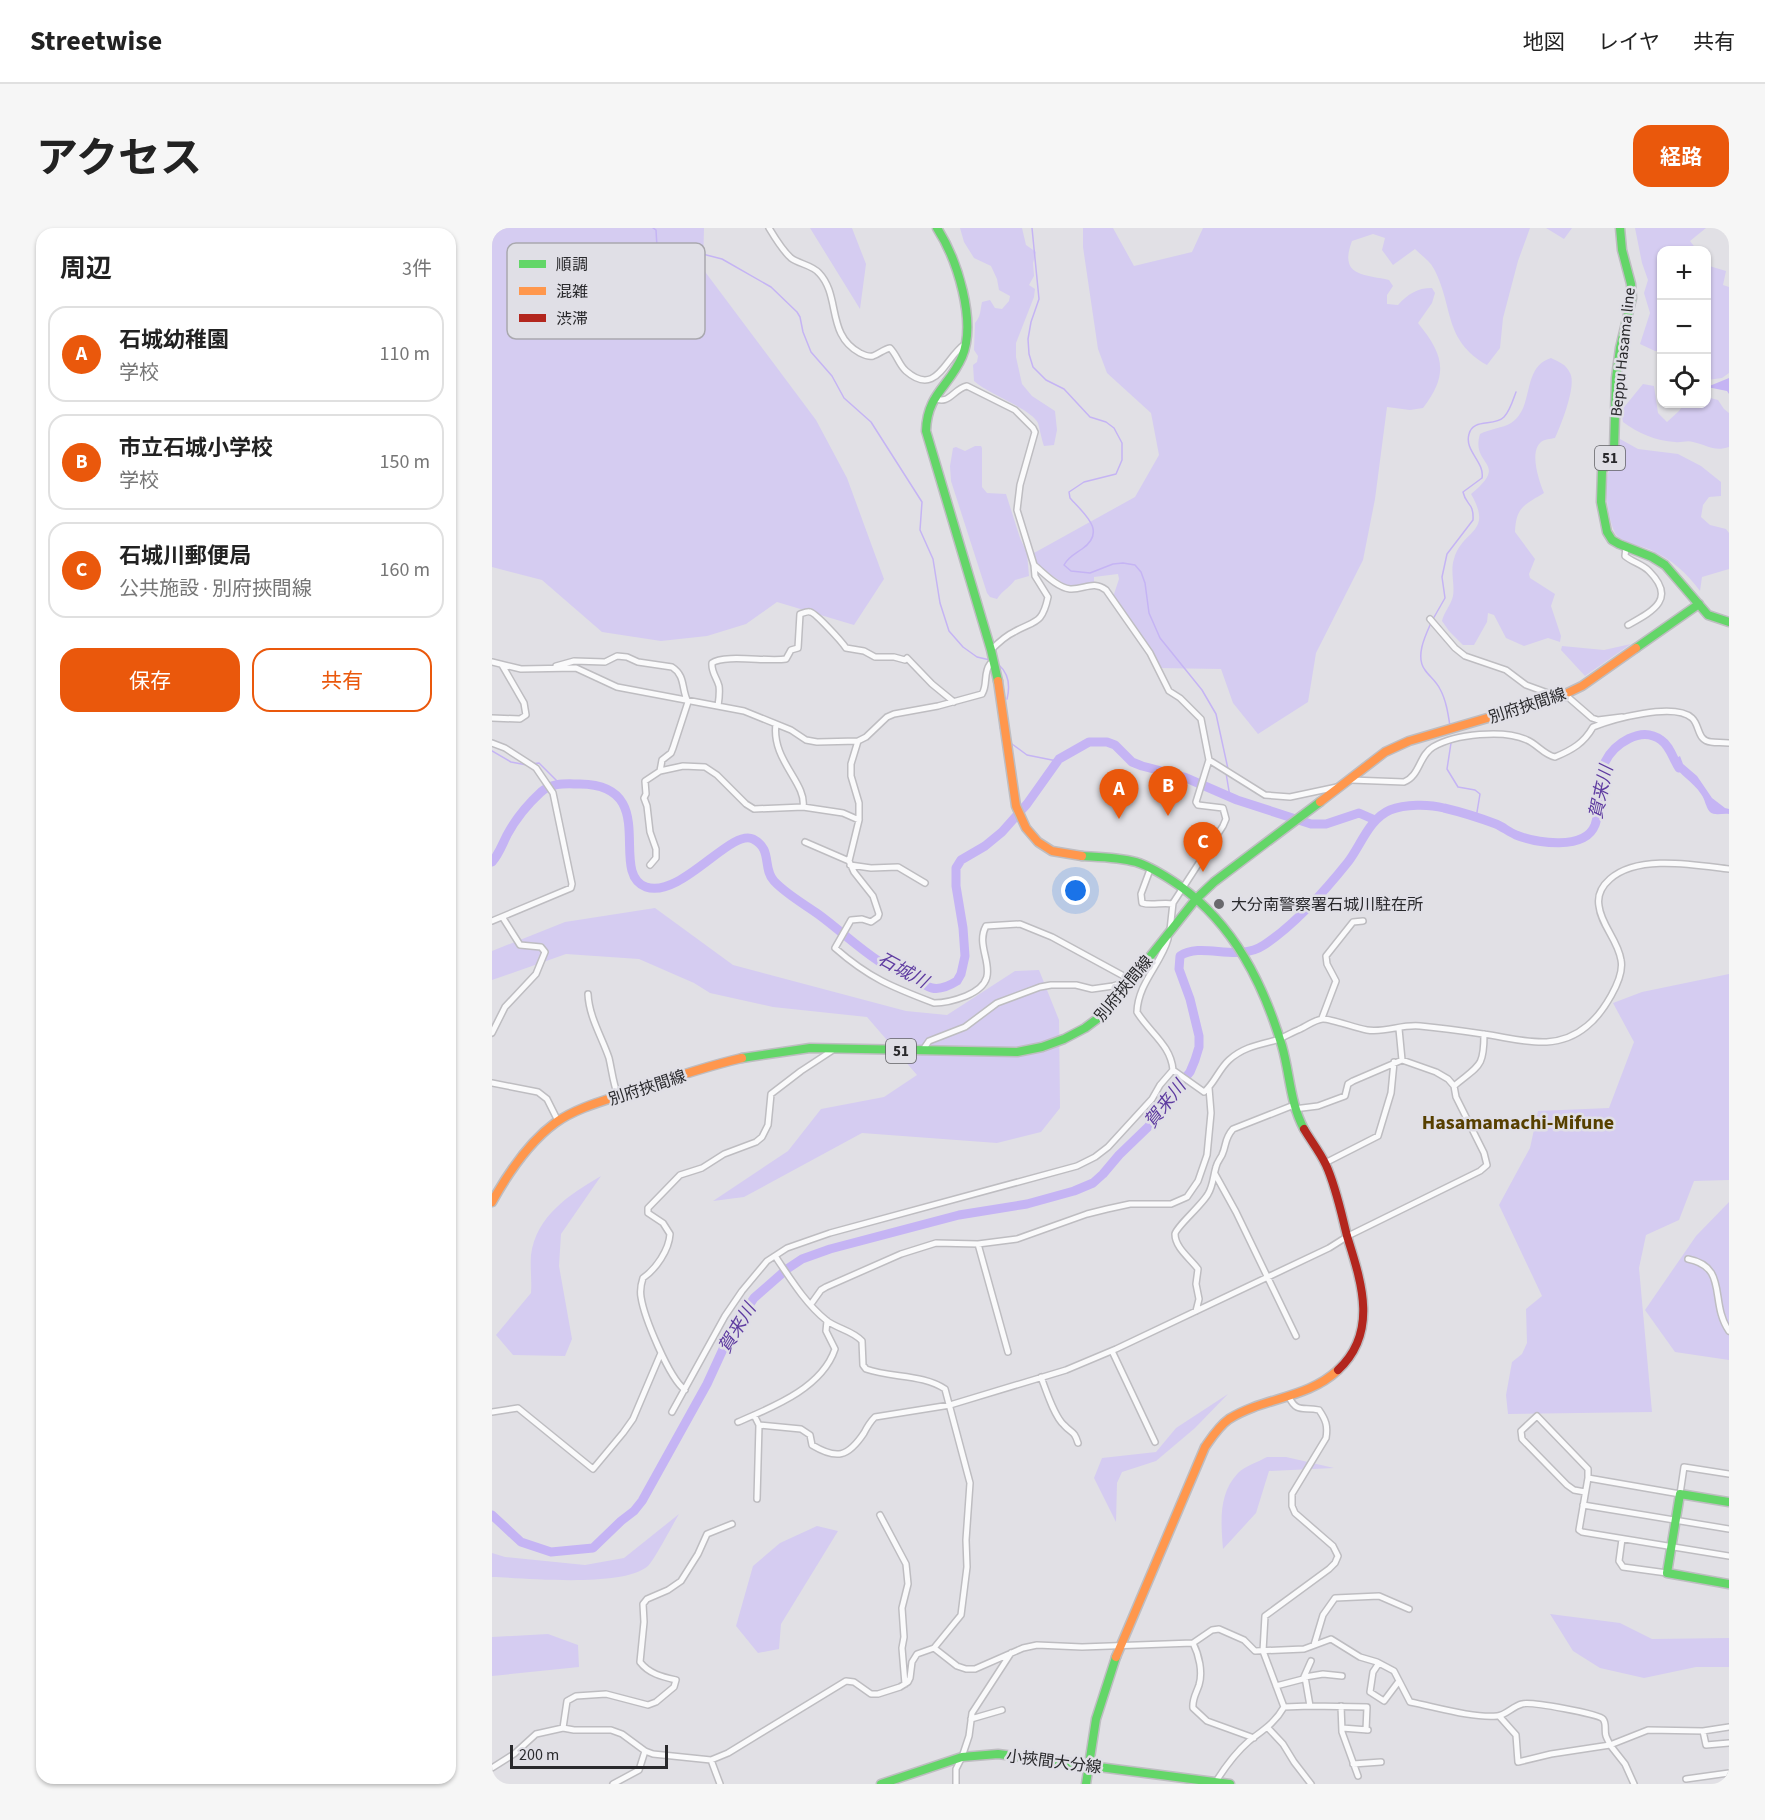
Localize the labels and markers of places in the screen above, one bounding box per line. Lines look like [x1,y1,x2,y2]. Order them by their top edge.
pin: B [1148,766,1188,816]
pin: A [1100,770,1138,819]
pin: C [1184,822,1222,872]
place label: 大分南警察署石城川駐在所 [1231,894,1423,916]
marker: 大分南警察署石城川駐在所 [1212,897,1226,911]

